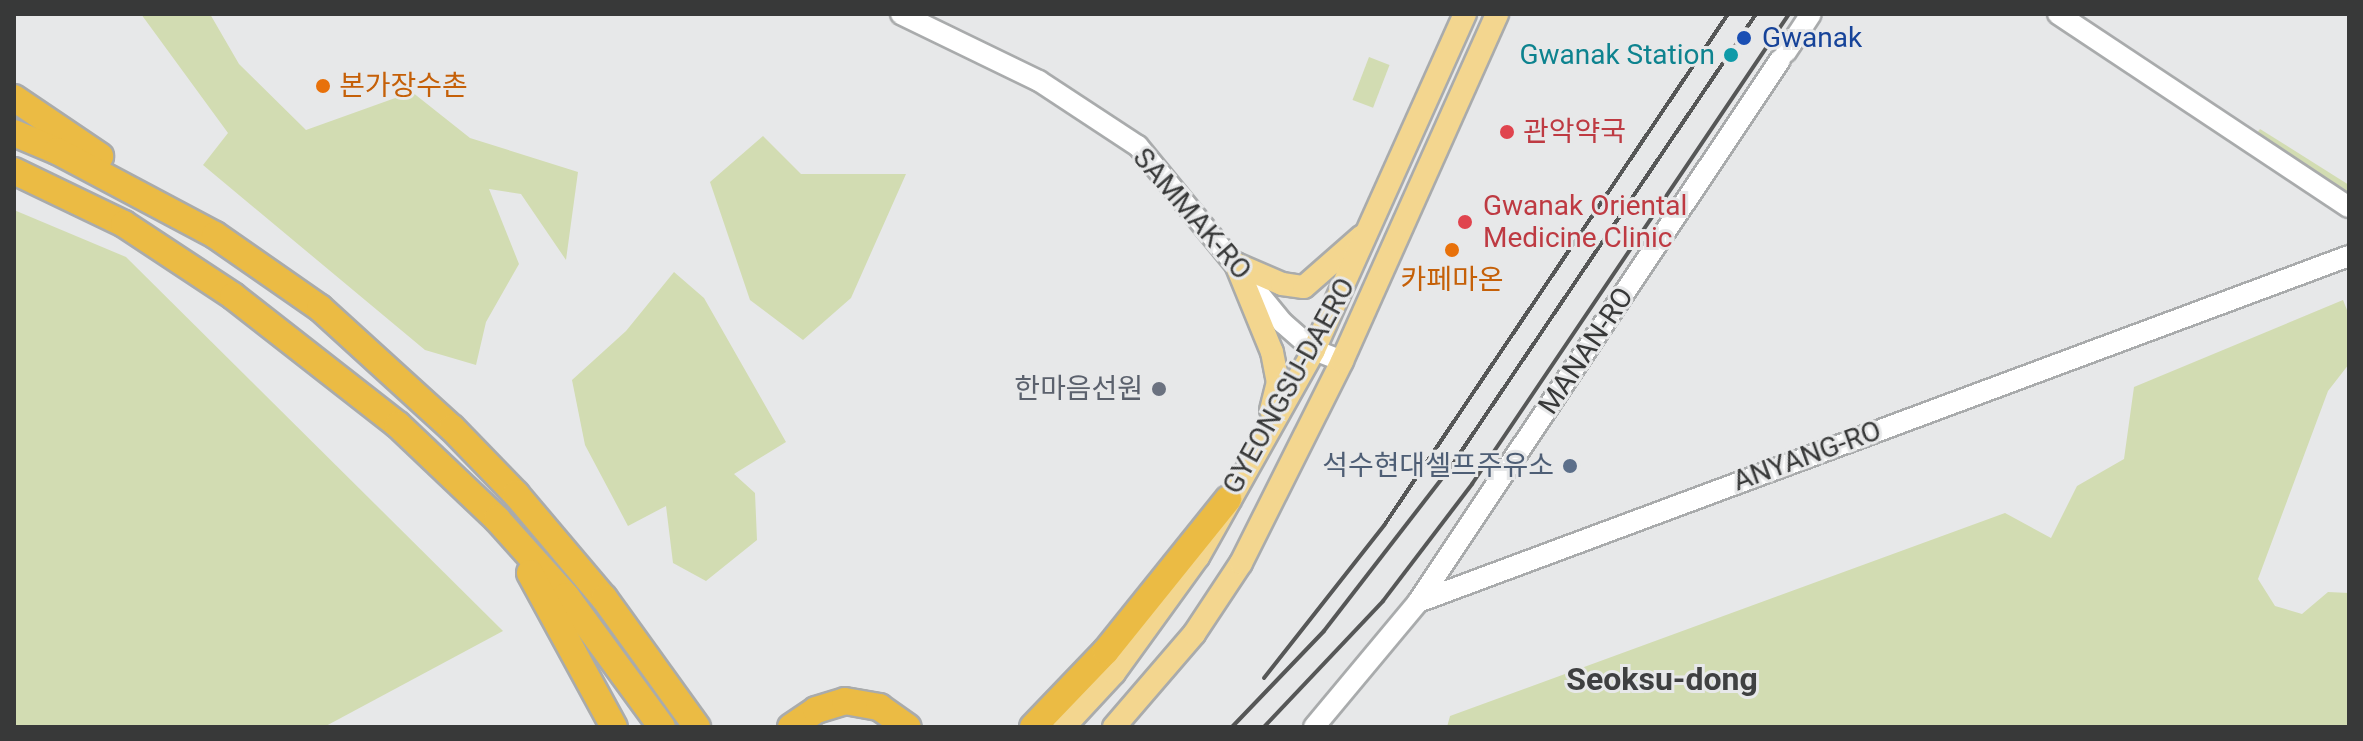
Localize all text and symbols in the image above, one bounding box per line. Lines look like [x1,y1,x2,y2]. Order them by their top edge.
place label: Gwanak [1762,21,1862,55]
marker: Gwanak [1733,27,1755,49]
place label: Gwanak Station [1519,38,1715,72]
marker: Gwanak Station [1722,46,1740,64]
place label: 본가장수촌 [339,69,468,103]
marker: 본가장수촌 [314,77,332,95]
place label: 관악약국 [1523,115,1626,149]
marker: 관악약국 [1498,123,1516,141]
street label: SAMMAK-RO [1126,141,1258,287]
place label: Gwanak Oriental Medicine Clinic [1483,189,1687,255]
marker: Gwanak Oriental Medicine Clinic [1454,211,1476,233]
marker: 카페마온 [1443,241,1461,259]
place label: 카페마온 [1400,263,1504,297]
street label: GYEONGSU-DAERO [1216,272,1362,500]
street label: MANAN-RO [1531,281,1641,421]
place label: 한마음선원 [1014,372,1143,406]
marker: 한마음선원 [1150,380,1168,398]
street label: ANYANG-RO [1728,414,1886,498]
place label: 석수현대셀프주유소 [1322,449,1554,483]
marker: 석수현대셀프주유소 [1561,457,1579,475]
district label: Seoksu-dong [1566,660,1758,698]

